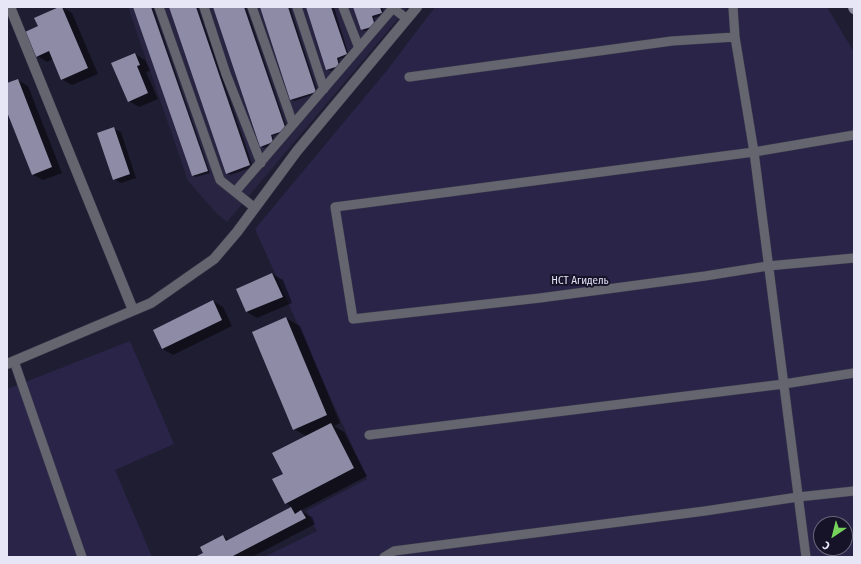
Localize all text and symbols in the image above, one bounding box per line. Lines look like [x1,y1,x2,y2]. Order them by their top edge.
park label: НСТ Агидель [551,274,609,288]
north arrow [813,516,853,556]
text: С [820,538,833,552]

